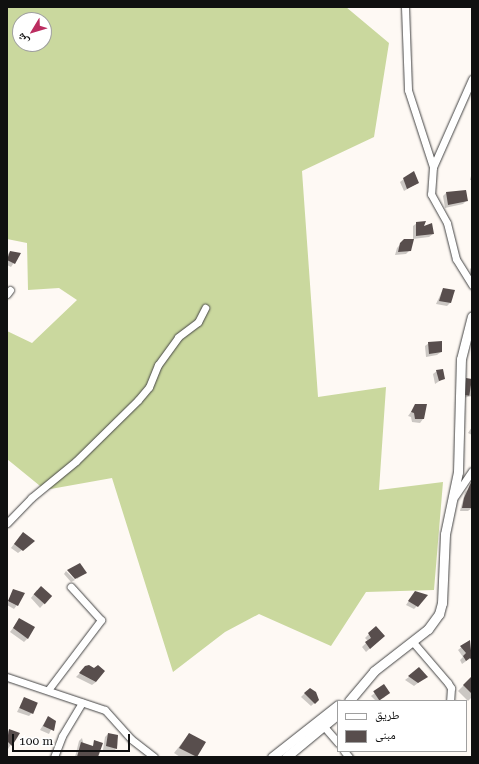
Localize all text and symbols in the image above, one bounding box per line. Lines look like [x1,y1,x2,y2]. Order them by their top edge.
north arrow [12,12,52,52]
text: ش [14,30,32,48]
legend [337,700,467,752]
text: طريق [375,708,400,722]
scale bar [14,726,132,752]
text: مبنى [375,728,396,742]
text: 100 m [19,734,53,748]

